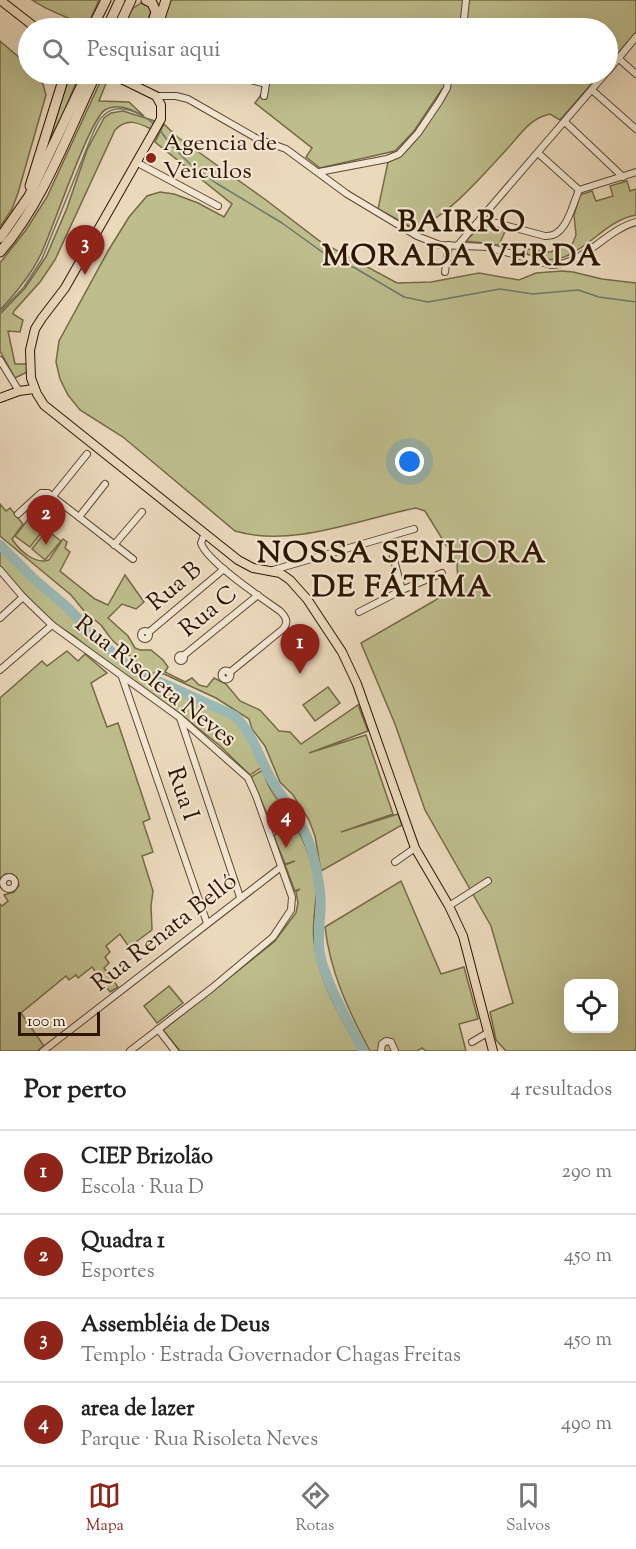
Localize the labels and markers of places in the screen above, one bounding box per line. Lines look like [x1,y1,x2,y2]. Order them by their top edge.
place label: Agencia de Veiculos [163,127,277,189]
marker: Agencia de Veiculos [144,151,158,165]
pin: 3 [66,226,104,275]
pin: 2 [26,496,66,545]
pin: 1 [280,624,320,674]
pin: 4 [266,798,306,848]

